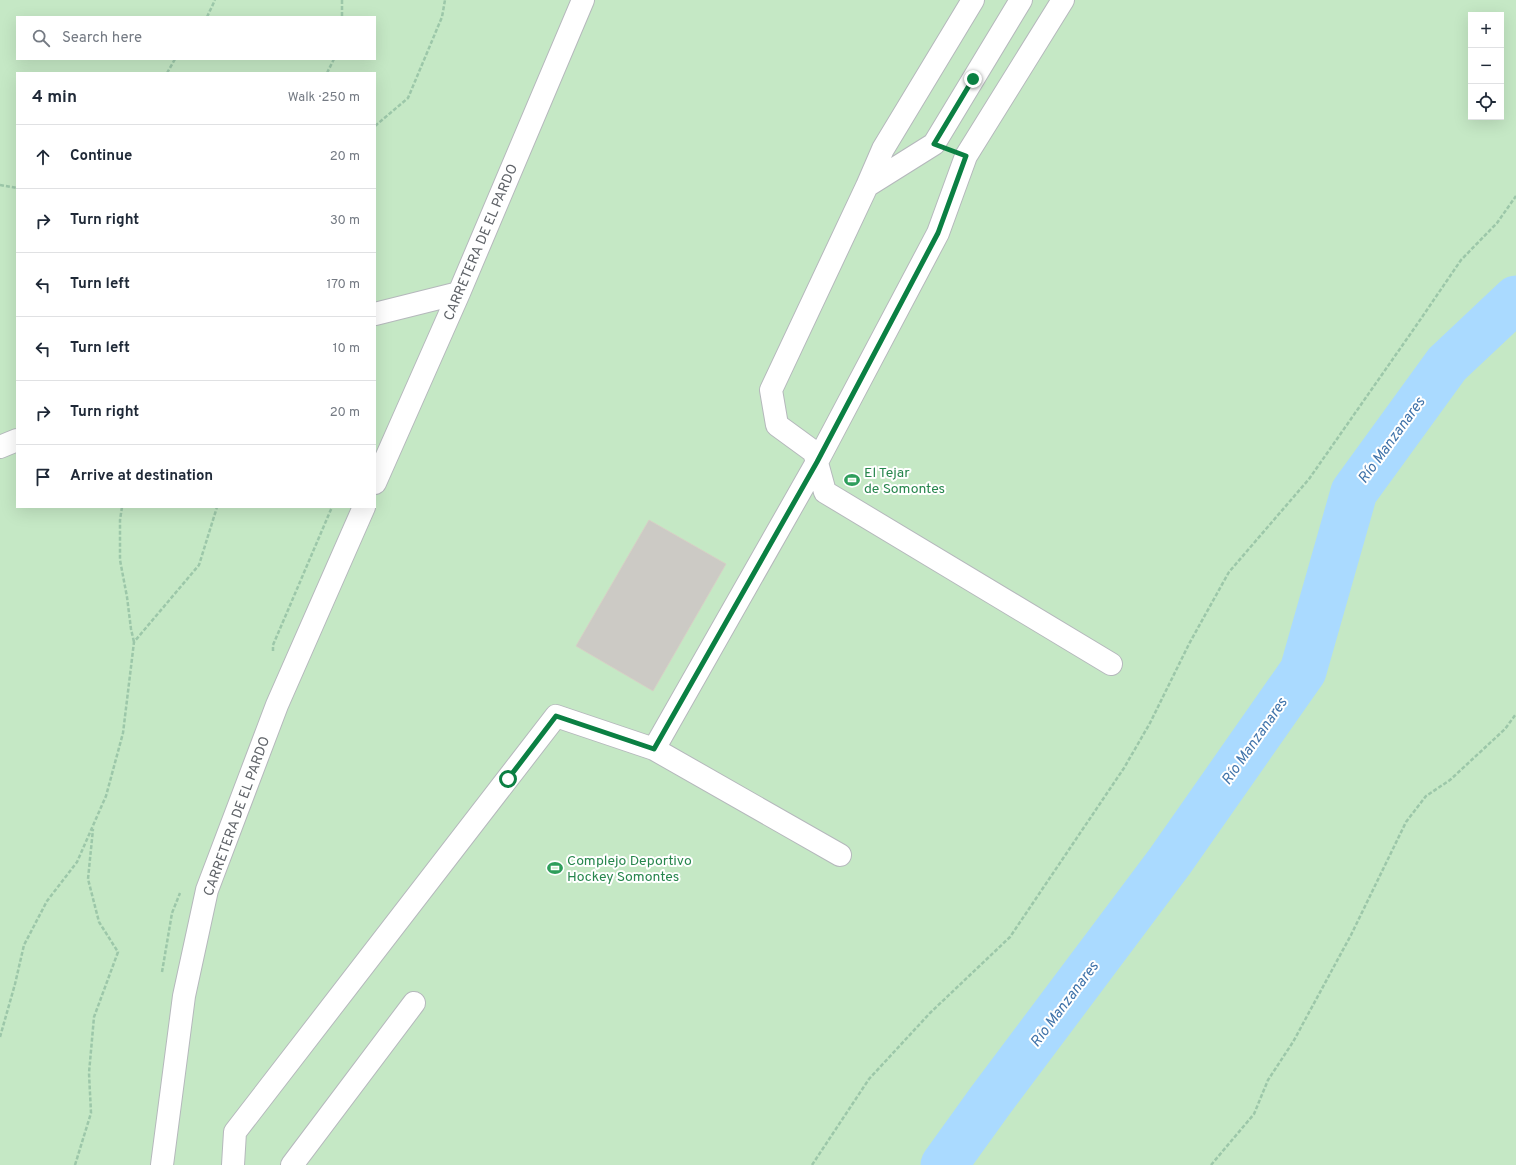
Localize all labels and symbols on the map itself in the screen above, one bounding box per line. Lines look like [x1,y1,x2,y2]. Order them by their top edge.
route end [964,70,982,88]
street label: CARRETERA DE EL PARDO [441,162,522,324]
water label: Río Manzanares [1354,394,1430,488]
place label: El Tejar de Somontes [864,465,945,498]
sports icon: El Tejar de Somontes [843,471,861,489]
water label: Río Manzanares [1218,694,1292,789]
street label: CARRETERA DE EL PARDO [201,734,274,899]
route start [499,770,517,788]
place label: Complejo Deportivo Hockey Somontes [567,853,692,886]
sports icon: Complejo Deportivo Hockey Somontes [546,859,564,877]
water label: Río Manzanares [1027,958,1104,1051]

